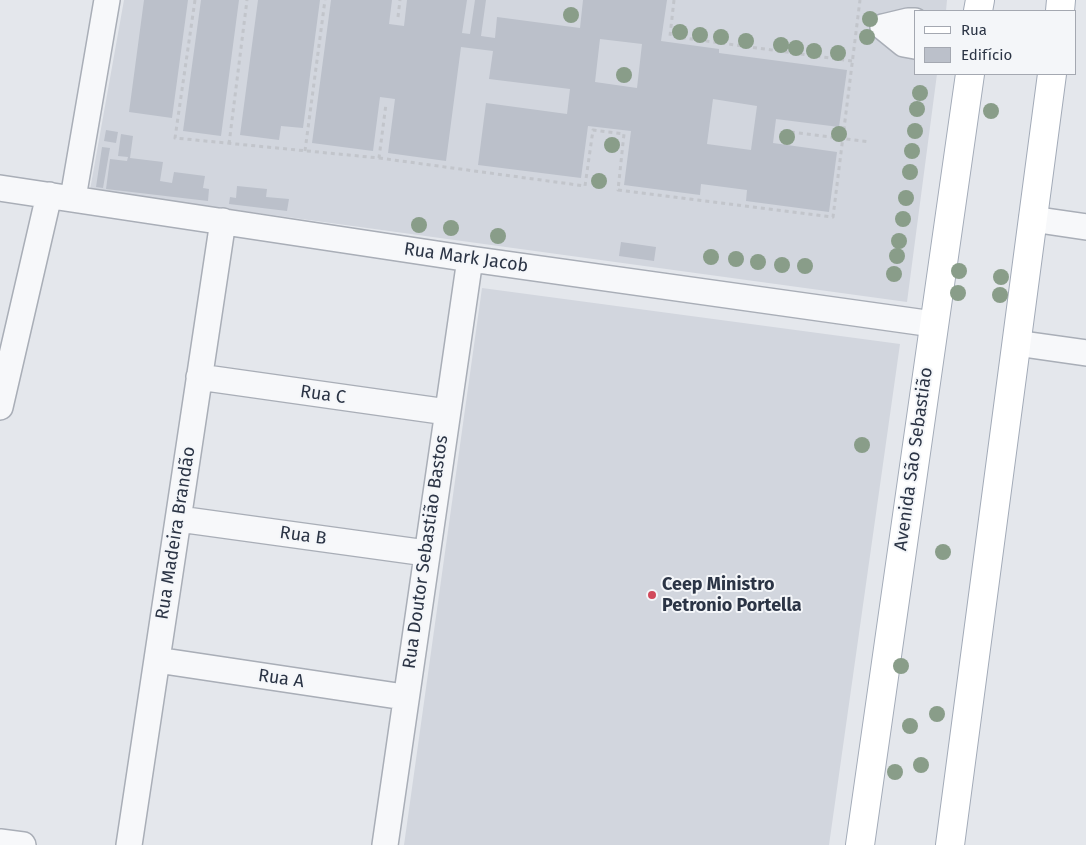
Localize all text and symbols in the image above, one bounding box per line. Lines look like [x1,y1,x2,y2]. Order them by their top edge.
legend [914,10,1076,75]
text: Rua [961,21,987,39]
text: Edifício [961,46,1012,64]
street label: Rua Mark Jacob [402,239,530,277]
street label: Avenida São Sebastião [890,366,938,552]
street label: Rua C [299,381,347,409]
street label: Rua Doutor Sebastião Bastos [399,434,453,670]
street label: Rua Madeira Brandão [152,445,200,621]
street label: Rua B [278,522,328,550]
place label: Ceep Ministro Petronio Portella [662,574,802,616]
marker: Ceep Ministro Petronio Portella [646,589,658,601]
street label: Rua A [257,665,305,693]

